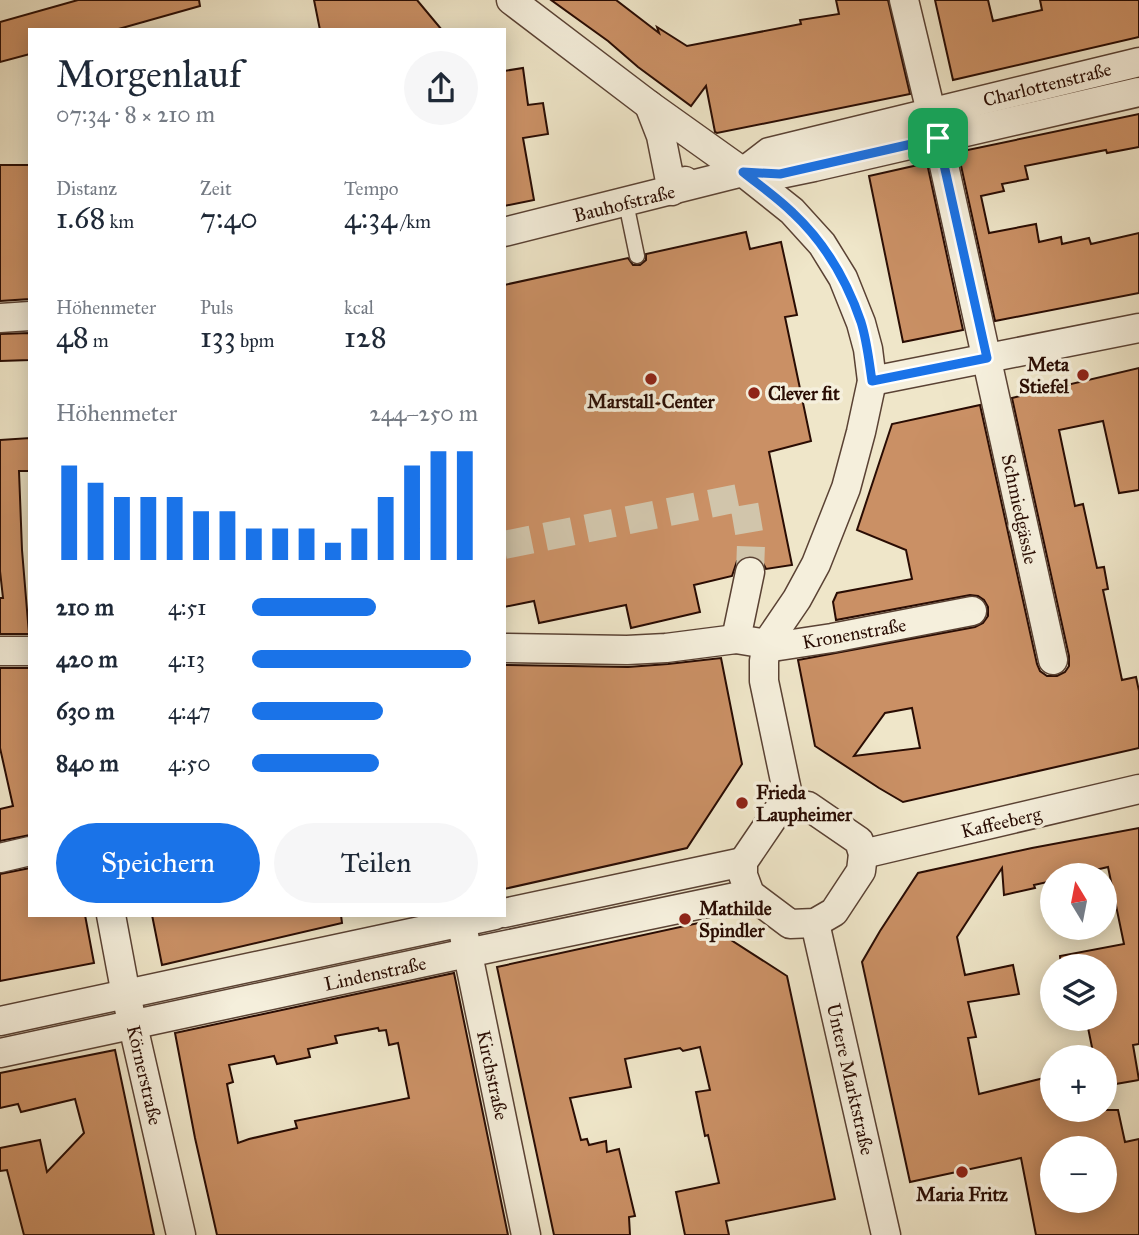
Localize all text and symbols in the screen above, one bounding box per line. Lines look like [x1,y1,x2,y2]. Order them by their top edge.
text: Morgenlauf [56,51,242,97]
button: share [404,51,478,125]
street label: Charlottenstraße [981,57,1114,112]
text: 07:34 · 8 × 210 m [56,100,215,128]
pin [908,108,968,168]
icon: arrive [919,119,957,157]
text: Distanz [56,177,117,200]
text: Zeit [200,177,232,200]
text: Tempo [344,177,399,200]
street label: Bauhofstraße [571,180,677,227]
text: 1.68 [56,200,105,236]
text: 7:40 [200,200,258,236]
text: 4:34 [344,200,397,236]
text: km [105,210,134,233]
text: /km [397,210,431,233]
text: Höhenmeter [56,296,156,319]
text: Puls [200,296,233,319]
text: kcal [344,296,374,319]
text: 48 [56,319,89,355]
text: 133 [200,319,236,355]
text: 128 [344,319,387,355]
text: m [89,329,109,352]
text: bpm [236,329,275,352]
place label: Meta Stiefel [1019,353,1070,398]
marker: Meta Stiefel [1075,367,1091,383]
marker: Marstall-Center [643,371,659,387]
place label: Clever fit [768,382,840,405]
marker: Clever fit [746,385,762,401]
place label: Marstall-Center [587,390,716,413]
text: Höhenmeter [56,399,177,427]
text: 244–250 m [369,399,478,427]
street label: Schmiedgässle [996,452,1042,566]
text: 210 m [56,593,114,621]
text: 4:51 [168,593,206,621]
street label: Kronenstraße [800,613,908,654]
text: 420 m [56,645,118,673]
text: 4:13 [168,645,205,673]
text: 630 m [56,697,115,725]
text: 4:47 [168,697,211,725]
text: 840 m [56,749,119,777]
text: 4:50 [168,749,211,777]
place label: Frieda Laupheimer [756,781,853,827]
marker: Frieda Laupheimer [734,795,750,811]
street label: Kaffeeberg [959,802,1044,844]
button: Speichern [56,823,260,903]
button: Teilen [274,823,478,903]
north arrow [1040,863,1116,940]
map controls [1040,863,1117,1213]
place label: Mathilde Spindler [699,897,772,943]
marker: Mathilde Spindler [677,911,693,927]
street label: Lindenstraße [322,951,428,996]
button: layers [1040,954,1117,1031]
street label: Untere Marktstraße [822,1001,879,1157]
street label: Körnerstraße [122,1023,167,1127]
street label: Kirchstraße [472,1028,513,1122]
button: + [1040,1045,1117,1122]
button: − [1040,1136,1117,1213]
marker: Maria Fritz [954,1164,970,1180]
place label: Maria Fritz [916,1183,1008,1206]

